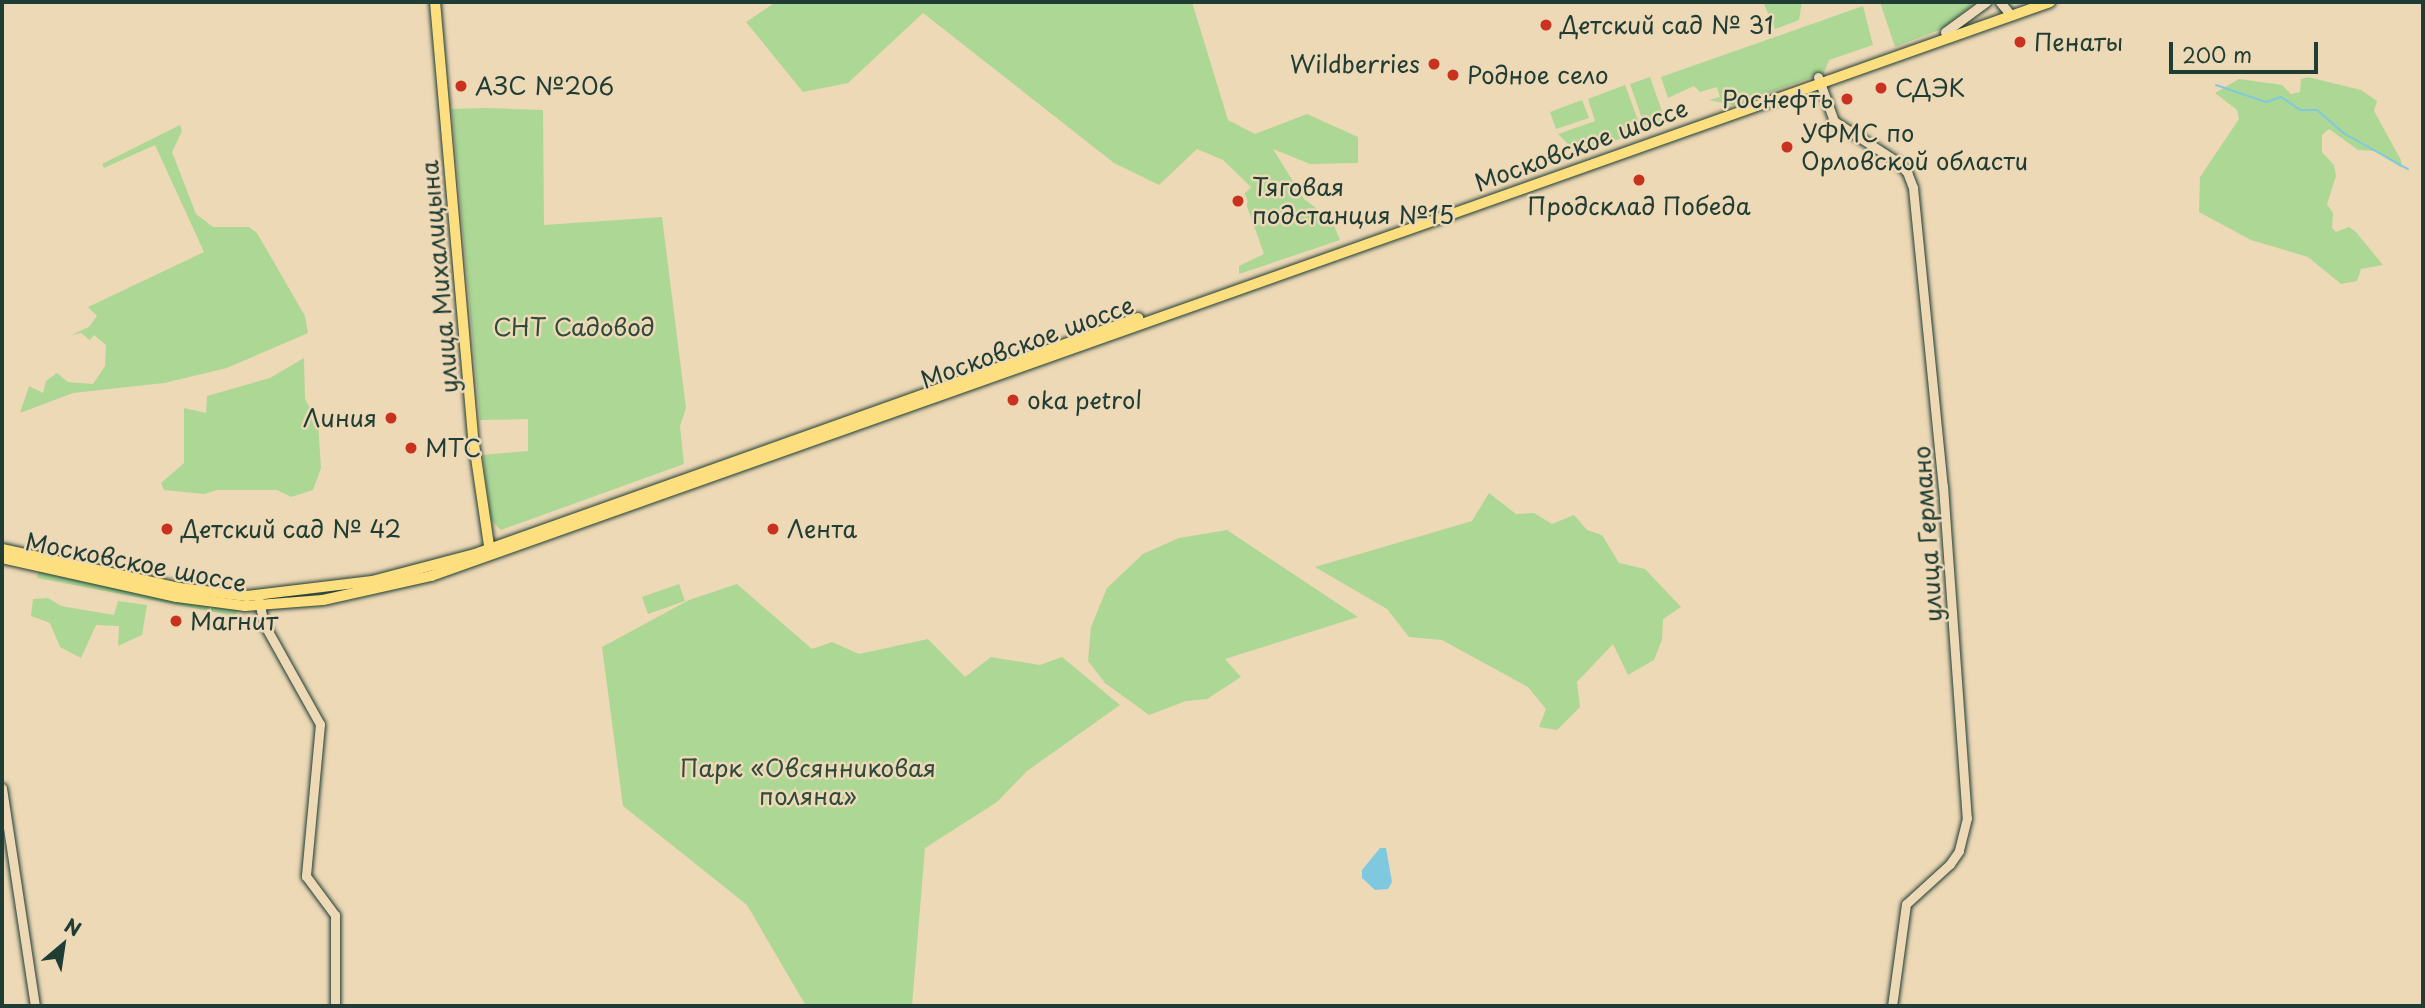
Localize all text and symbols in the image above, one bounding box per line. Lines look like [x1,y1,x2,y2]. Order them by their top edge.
place label: Детский сад № 31 [1560,11,1775,39]
marker: Детский сад № 31 [1538,17,1554,33]
place label: Пенаты [2034,28,2123,56]
scale bar [2173,28,2322,72]
marker: Пенаты [2012,34,2028,50]
text: 200 m [2182,38,2252,70]
place label: Wildberries [1290,50,1420,78]
marker: Wildberries [1426,56,1442,72]
place label: Родное село [1467,61,1609,89]
marker: Родное село [1445,67,1461,83]
place label: АЗС №206 [475,72,614,100]
place label: СДЭК [1895,74,1965,102]
marker: АЗС №206 [453,78,469,94]
marker: СДЭК [1873,80,1889,96]
place label: Роснефть [1722,85,1833,113]
marker: Роснефть [1839,91,1855,107]
street label: Московское шоссе [1471,93,1691,197]
place label: УФМС по Орловской области [1801,119,2029,175]
marker: УФМС по Орловской области [1779,139,1795,155]
street label: улица Михалицына [414,159,464,395]
marker: Продсклад Победа [1631,172,1647,188]
place label: Тяговая подстанция №15 [1252,173,1454,229]
place label: Продсклад Победа [1527,192,1751,220]
marker: Тяговая подстанция №15 [1230,193,1246,209]
street label: Московское шоссе [917,290,1137,394]
park label: СНТ Садовод [493,313,655,341]
place label: oka petrol [1027,386,1145,414]
marker: oka petrol [1005,392,1021,408]
place label: Линия [303,404,377,432]
marker: Линия [383,410,399,426]
place label: МТС [425,434,481,462]
marker: МТС [403,440,419,456]
street label: улица Германо [1906,444,1948,624]
place label: Детский сад № 42 [181,515,403,543]
place label: Лента [787,515,857,543]
marker: Детский сад № 42 [159,521,175,537]
marker: Лента [765,521,781,537]
street label: Московское шоссе [23,526,249,598]
place label: Магнит [190,607,278,635]
marker: Магнит [168,613,184,629]
park label: Парк «Овсянниковая поляна» [680,754,936,810]
north arrow [28,910,98,980]
text: N [60,911,87,943]

